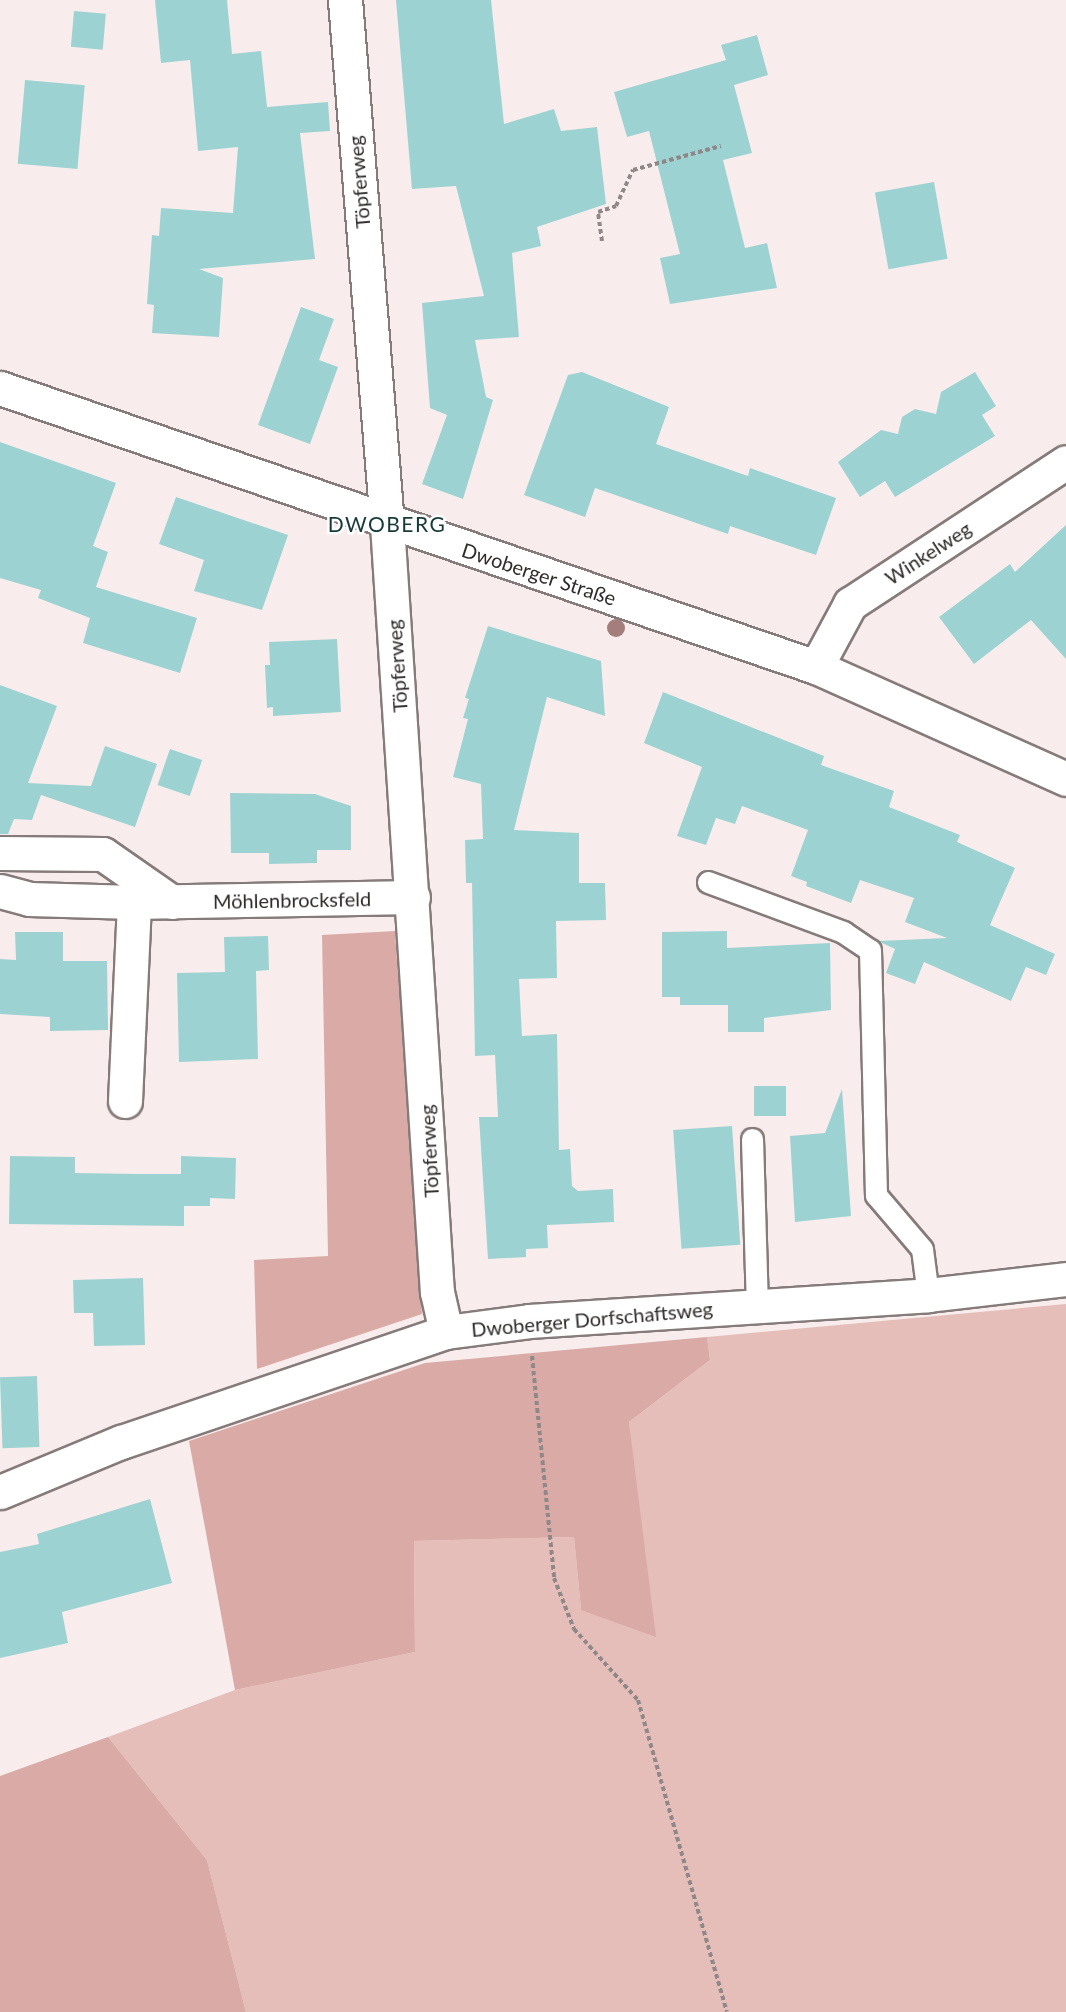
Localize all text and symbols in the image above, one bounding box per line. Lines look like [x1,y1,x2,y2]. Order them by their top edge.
street label: Töpferweg [343,135,375,229]
district label: DWOBERG [328,511,446,537]
street label: Winkelweg [880,516,976,590]
street label: Dwoberger Straße [459,538,619,610]
street label: Töpferweg [382,619,412,713]
street label: Möhlenbrocksfeld [213,887,371,913]
street label: Töpferweg [415,1104,443,1198]
street label: Dwoberger Dorfschaftsweg [470,1296,714,1342]

